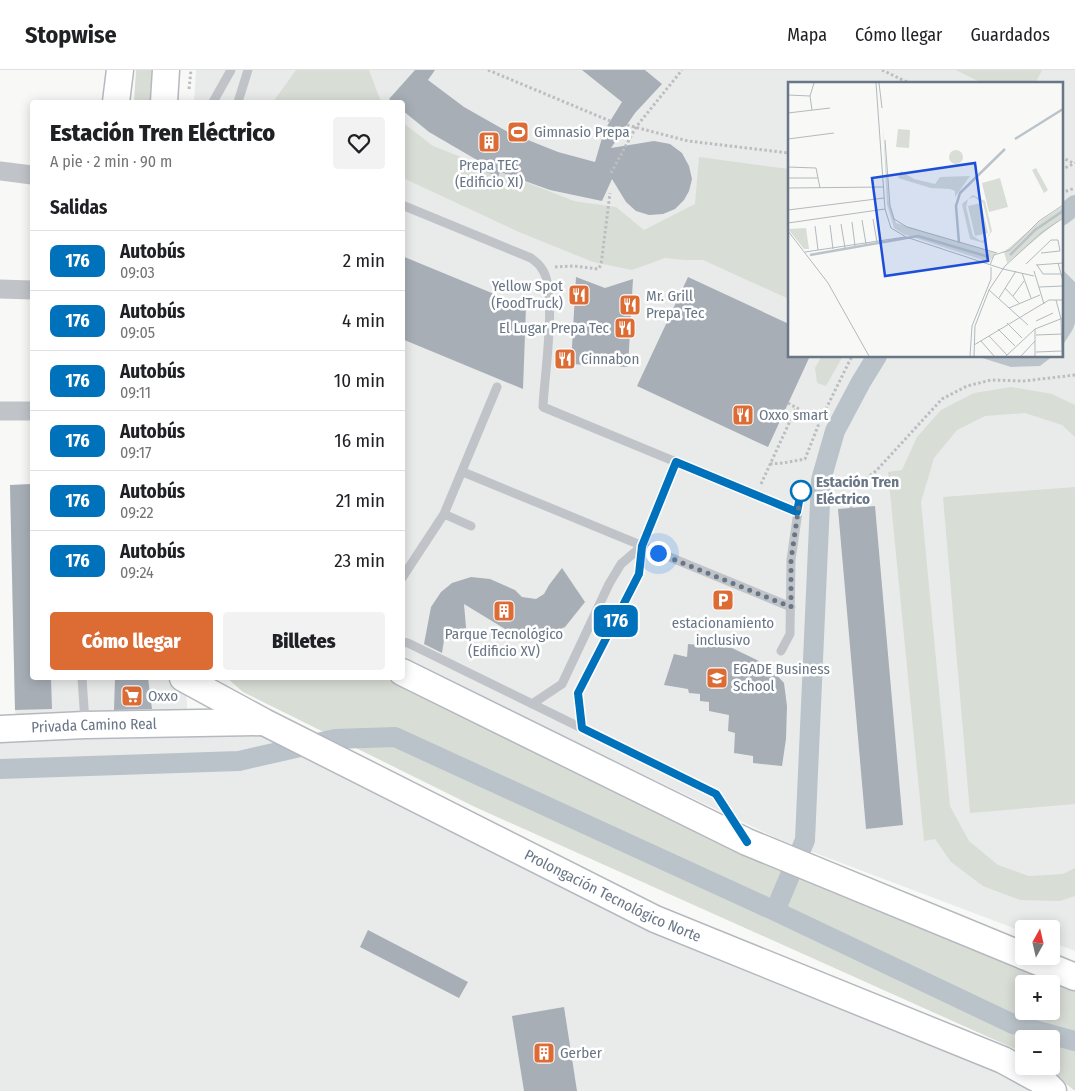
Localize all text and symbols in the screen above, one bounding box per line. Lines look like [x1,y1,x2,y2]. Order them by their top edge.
text: Stopwise [25,21,117,49]
text: Mapa [787,24,827,46]
text: Cómo llegar [855,24,942,46]
text: Guardados [970,24,1050,46]
inset map [788,82,1062,358]
button: heart [333,117,385,169]
text: Estación Tren Eléctrico [50,119,275,147]
sports icon: Gimnasio Prepa [506,120,530,144]
place label: Gimnasio Prepa [534,123,630,141]
building icon: Prepa TEC (Edificio XI) [477,130,501,154]
text: A pie · 2 min · 90 m [50,152,172,171]
place label: Prepa TEC (Edificio XI) [455,156,523,191]
text: Salidas [50,196,107,219]
text: Autobús [120,240,185,263]
text: 2 min [343,249,385,272]
text: 176 [65,250,90,272]
text: 09:03 [120,263,155,282]
place label: Yellow Spot (FoodTruck) [491,277,563,312]
restaurant icon: Yellow Spot (FoodTruck) [567,283,591,307]
place label: Mr. Grill Prepa Tec [646,287,705,322]
restaurant icon: Mr. Grill Prepa Tec [618,293,642,317]
text: Autobús [120,300,185,323]
text: 4 min [342,309,385,332]
text: 176 [65,310,90,332]
restaurant icon: El Lugar Prepa Tec [613,316,637,340]
place label: El Lugar Prepa Tec [499,319,610,337]
text: 09:05 [120,323,155,342]
restaurant icon: Cinnabon [553,347,577,371]
place label: Cinnabon [581,350,639,368]
text: Autobús [120,360,185,383]
text: 10 min [334,369,385,392]
text: 176 [65,370,90,392]
text: 09:11 [120,383,151,402]
restaurant icon: Oxxo smart [731,403,755,427]
place label: Oxxo smart [759,406,828,424]
text: Autobús [120,420,185,443]
text: 16 min [334,429,385,452]
text: 176 [65,430,90,452]
text: 09:17 [120,443,151,462]
place label: Estación Tren Eléctrico [816,473,899,508]
text: Autobús [120,480,185,503]
marker: Estación Tren Eléctrico [790,480,812,502]
text: 21 min [336,489,385,512]
text: 176 [65,490,90,512]
text: 09:22 [120,503,154,522]
text: Autobús [120,540,185,563]
your location [646,541,671,566]
text: 23 min [334,549,385,572]
text: 176 [65,550,90,572]
text: 09:24 [120,563,154,582]
parking icon: estacionamiento inclusivo [711,588,735,612]
building icon: Parque Tecnológico (Edificio XV) [492,599,516,623]
line badge: 176 [587,605,645,637]
text: 176 [604,610,628,632]
button: Cómo llegar [50,612,213,670]
button: Billetes [223,612,385,670]
place label: estacionamiento inclusivo [672,614,774,649]
place label: Parque Tecnológico (Edificio XV) [445,625,563,660]
place label: EGADE Business School [733,660,830,695]
school or university icon: EGADE Business School [705,666,729,690]
supermarket icon: Oxxo [120,684,144,708]
place label: Oxxo [148,687,178,705]
street label: Privada Camino Real [31,715,157,737]
street label: Prolongación Tecnológico Norte [521,846,704,946]
north arrow [1015,920,1060,965]
map controls [1015,920,1060,1075]
button: + [1015,975,1060,1020]
button: − [1015,1030,1060,1075]
building icon: Gerber [532,1041,556,1065]
place label: Gerber [560,1044,603,1062]

